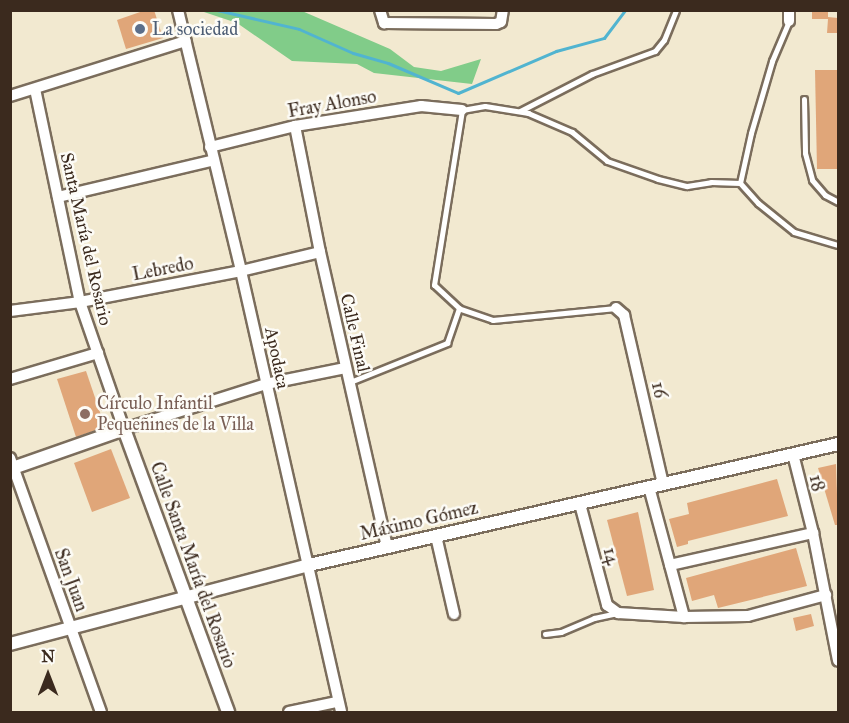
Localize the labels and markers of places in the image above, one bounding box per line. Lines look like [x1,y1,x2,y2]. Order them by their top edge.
place label: La sociedad [152,18,238,40]
marker: La sociedad [133,22,147,36]
place label: Círculo Infantil Pequeñines de la Villa [97,393,254,436]
marker: Círculo Infantil Pequeñines de la Villa [78,407,92,421]

